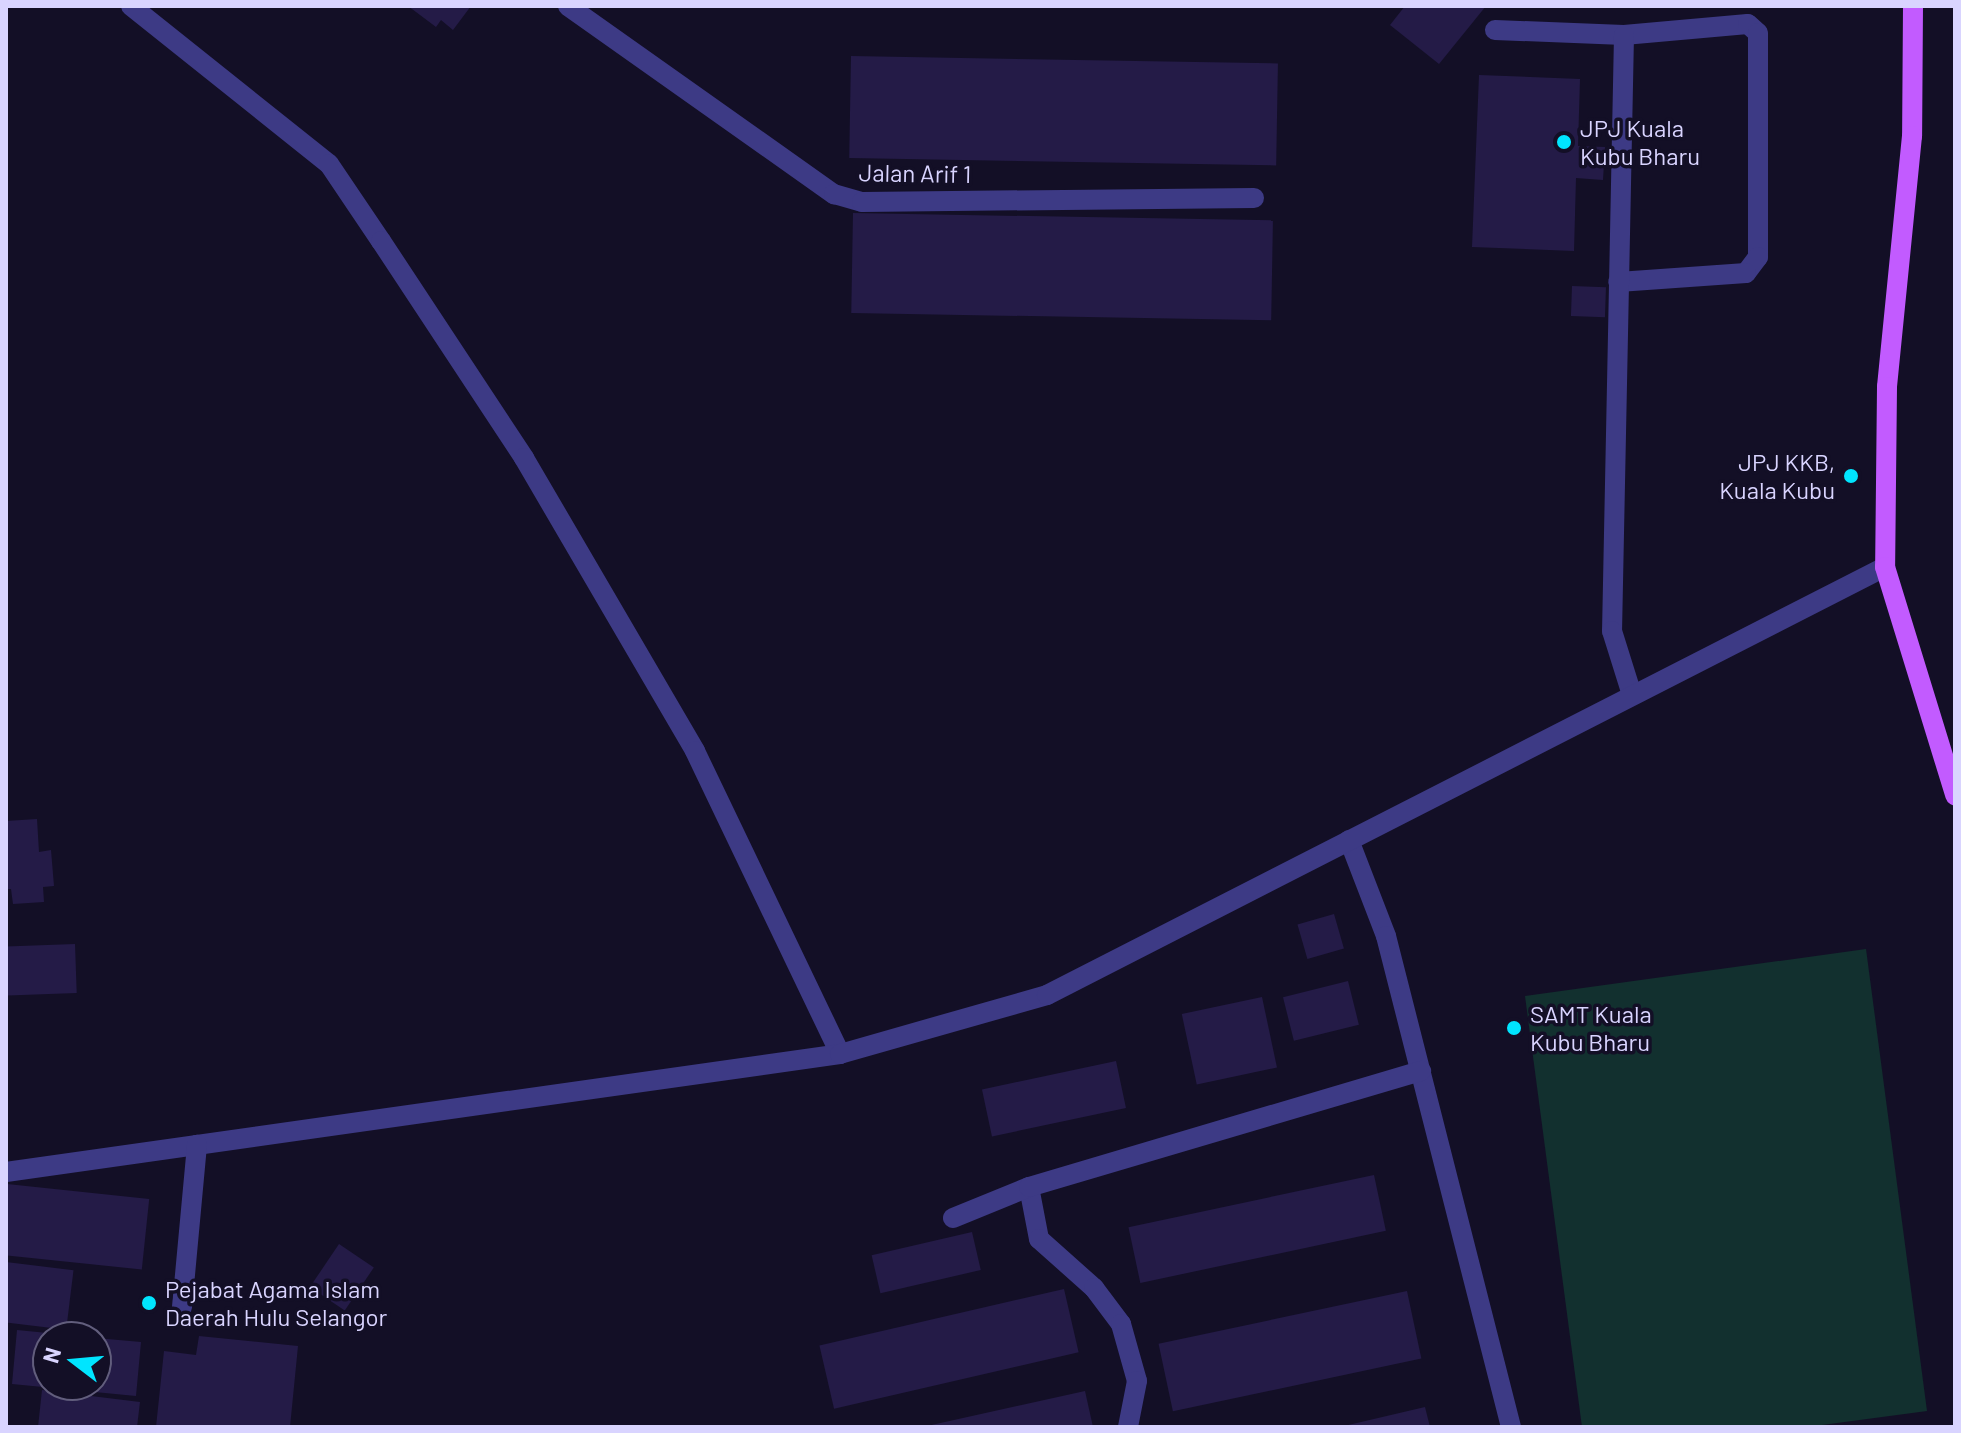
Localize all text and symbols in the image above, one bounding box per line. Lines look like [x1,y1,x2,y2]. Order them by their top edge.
place label: JPJ Kuala Kubu Bharu [1580,114,1700,170]
marker: JPJ Kuala Kubu Bharu [1555,133,1573,151]
street label: Jalan Arif 1 [858,158,972,188]
place label: JPJ KKB, Kuala Kubu [1719,448,1835,504]
marker: JPJ KKB, Kuala Kubu [1842,467,1860,485]
place label: SAMT Kuala Kubu Bharu [1530,1000,1652,1056]
marker: SAMT Kuala Kubu Bharu [1505,1019,1523,1037]
place label: Pejabat Agama Islam Daerah Hulu Selangor [165,1275,387,1331]
marker: Pejabat Agama Islam Daerah Hulu Selangor [140,1294,158,1312]
north arrow [32,1321,112,1401]
text: N [36,1344,65,1366]

